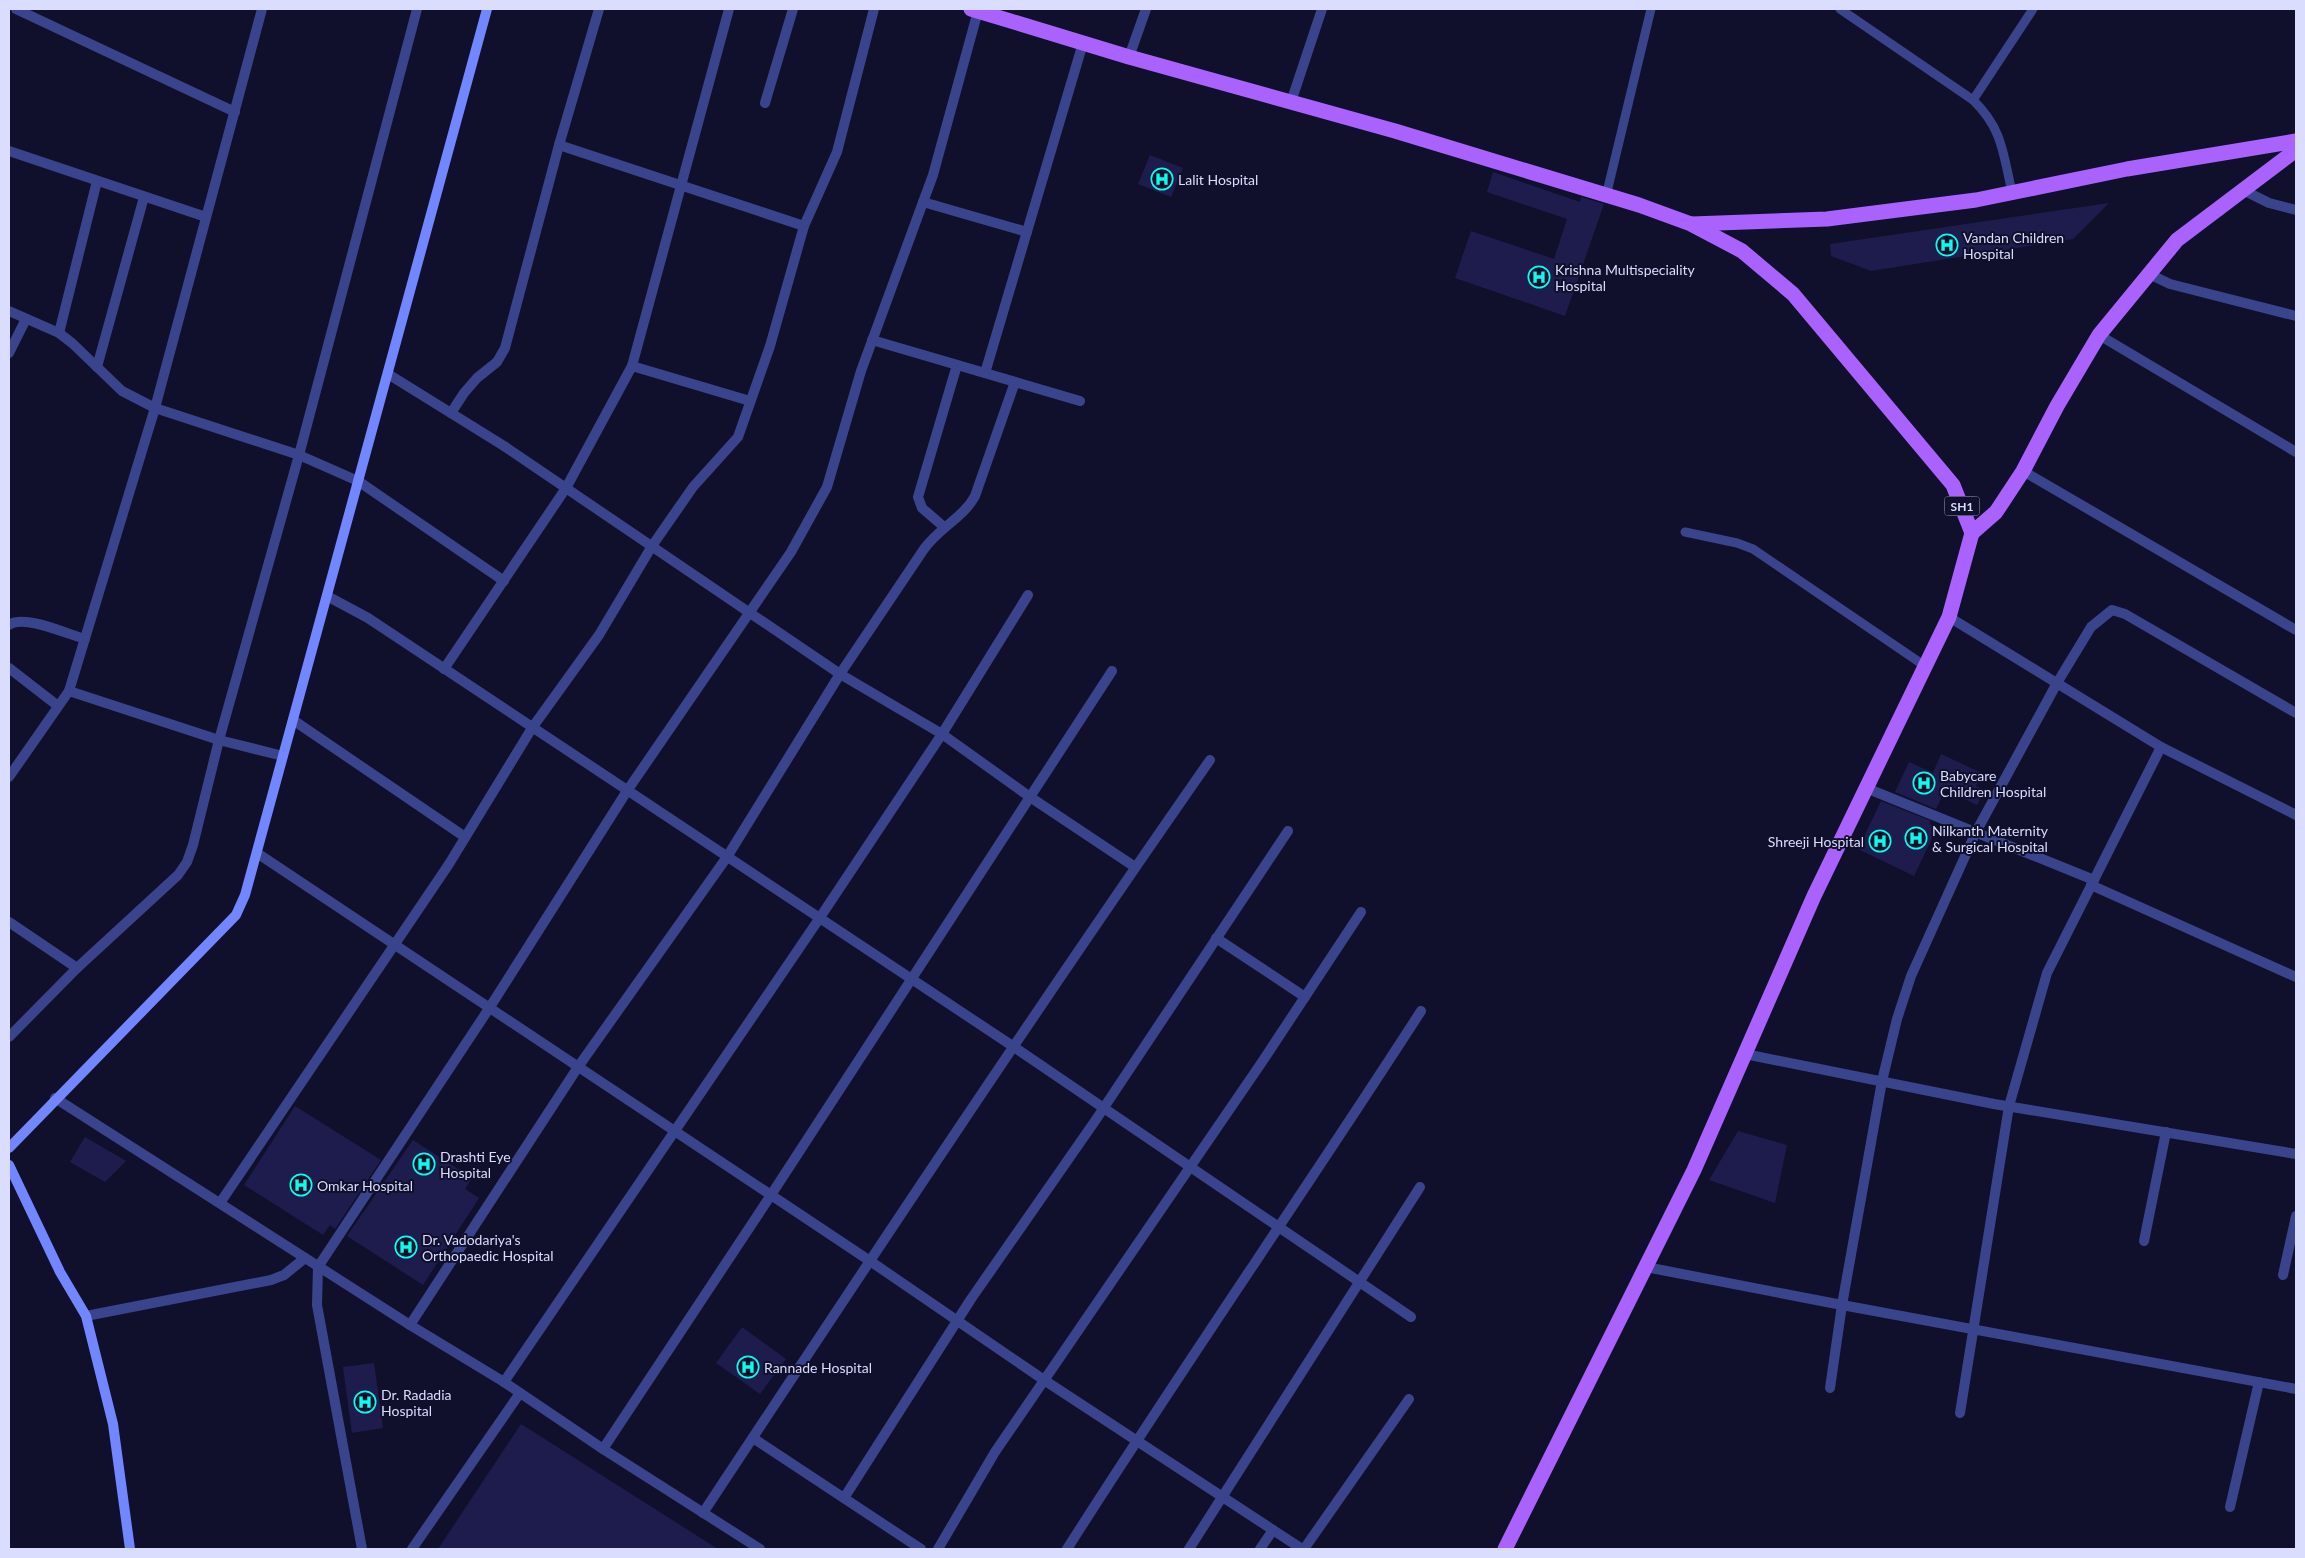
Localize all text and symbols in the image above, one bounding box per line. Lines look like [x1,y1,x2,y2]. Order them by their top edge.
hospital icon: Lalit Hospital [1150,167,1174,191]
place label: Lalit Hospital [1178,171,1258,188]
place label: Vandan Children Hospital [1963,229,2064,262]
hospital icon: Vandan Children Hospital [1935,233,1959,257]
place label: Krishna Multispeciality Hospital [1555,261,1696,294]
hospital icon: Krishna Multispeciality Hospital [1527,265,1551,289]
road number: SH1 [1944,496,1980,516]
place label: Babycare Children Hospital [1940,767,2046,800]
hospital icon: Babycare Children Hospital [1912,771,1936,795]
place label: Nilkanth Maternity & Surgical Hospital [1932,822,2049,855]
hospital icon: Nilkanth Maternity & Surgical Hospital [1904,826,1928,850]
hospital icon: Shreeji Hospital [1868,829,1892,853]
place label: Shreeji Hospital [1768,833,1864,850]
place label: Drashti Eye Hospital [440,1148,511,1181]
hospital icon: Drashti Eye Hospital [412,1152,436,1176]
hospital icon: Omkar Hospital [289,1173,313,1197]
place label: Omkar Hospital [317,1177,413,1194]
place label: Dr. Vadodariya's Orthopaedic Hospital [422,1231,554,1264]
hospital icon: Dr. Vadodariya's Orthopaedic Hospital [394,1235,418,1259]
hospital icon: Rannade Hospital [736,1355,760,1379]
place label: Rannade Hospital [764,1359,872,1376]
place label: Dr. Radadia Hospital [381,1386,452,1419]
hospital icon: Dr. Radadia Hospital [353,1390,377,1414]

